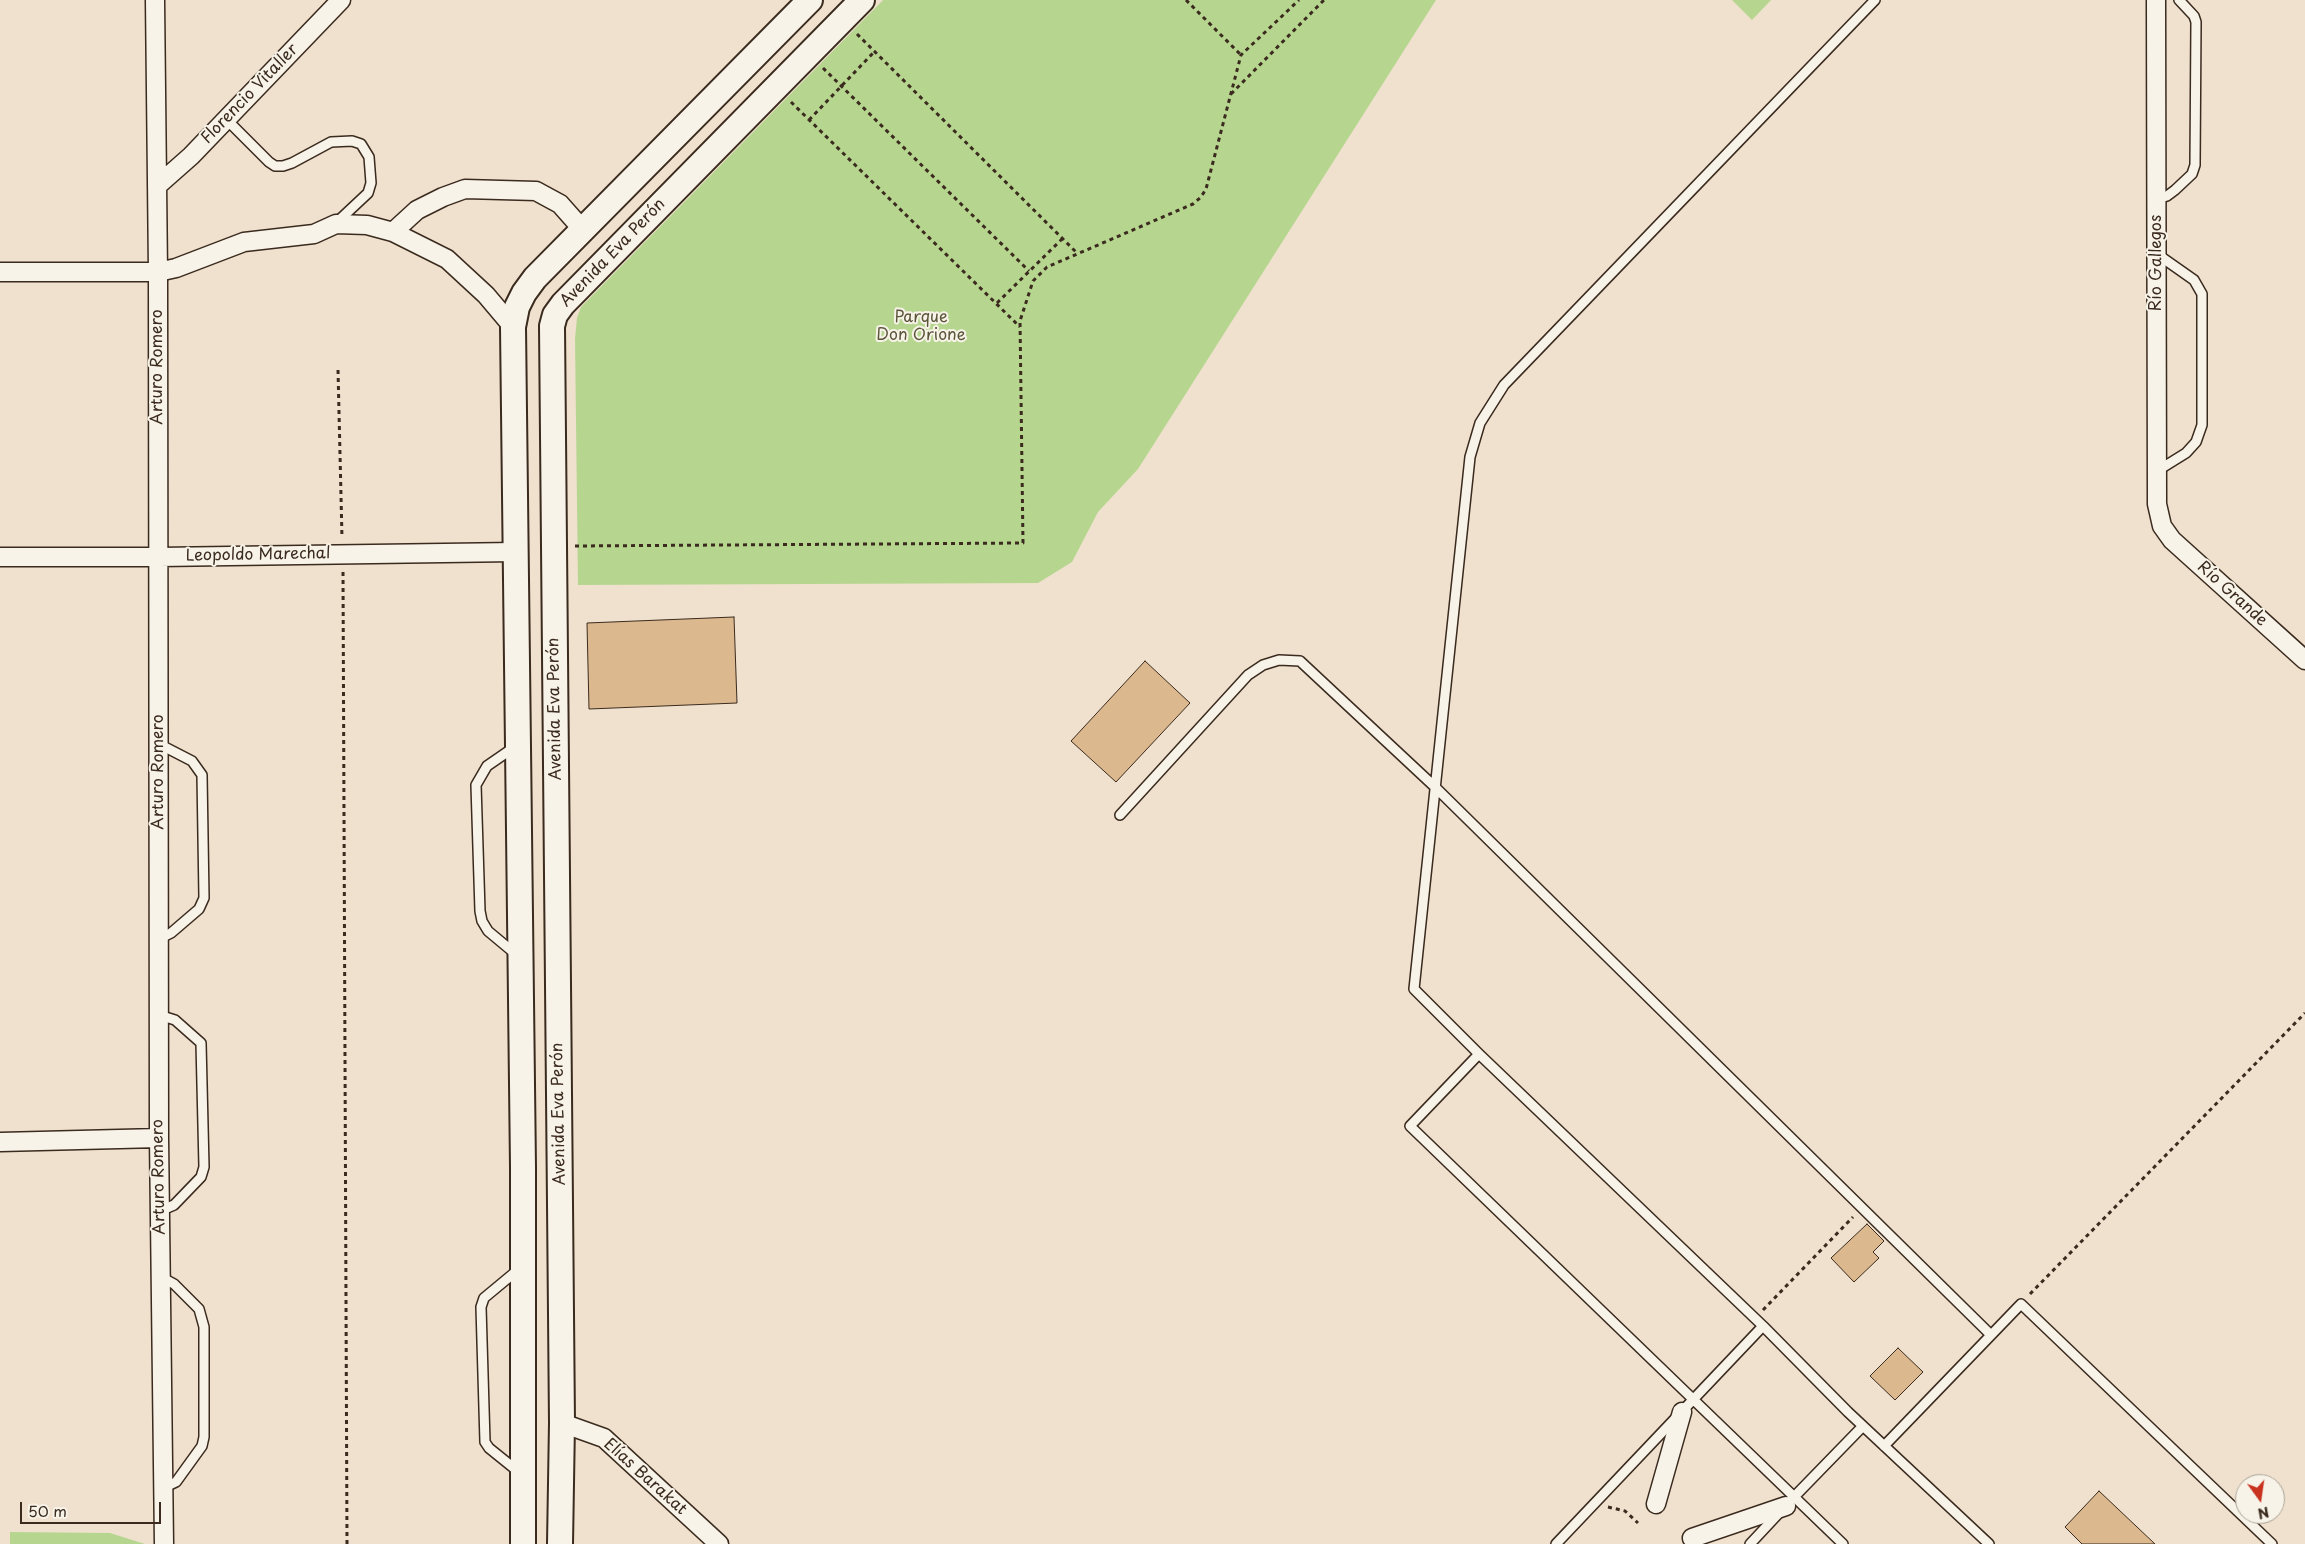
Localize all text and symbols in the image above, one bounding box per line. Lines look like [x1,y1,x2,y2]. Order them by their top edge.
street label: Florencio Vitaller [198,40,302,148]
street label: Avenida Eva Perón [557,195,669,311]
street label: Río Gallegos [2147,215,2167,311]
park label: Parque Don Orione [876,308,966,346]
street label: Arturo Romero [148,309,168,425]
street label: Leopoldo Marechal [185,544,331,566]
street label: Río Grande [2193,558,2271,630]
street label: Avenida Eva Perón [544,637,566,781]
street label: Arturo Romero [149,714,169,830]
street label: Avenida Eva Perón [548,1042,570,1186]
street label: Arturo Romero [148,1119,170,1235]
street label: Elías Barakat [600,1435,690,1519]
north arrow [2235,1474,2285,1524]
scale bar [22,1492,164,1524]
text: 50 m [28,1499,67,1522]
text: N [2256,1502,2271,1525]

